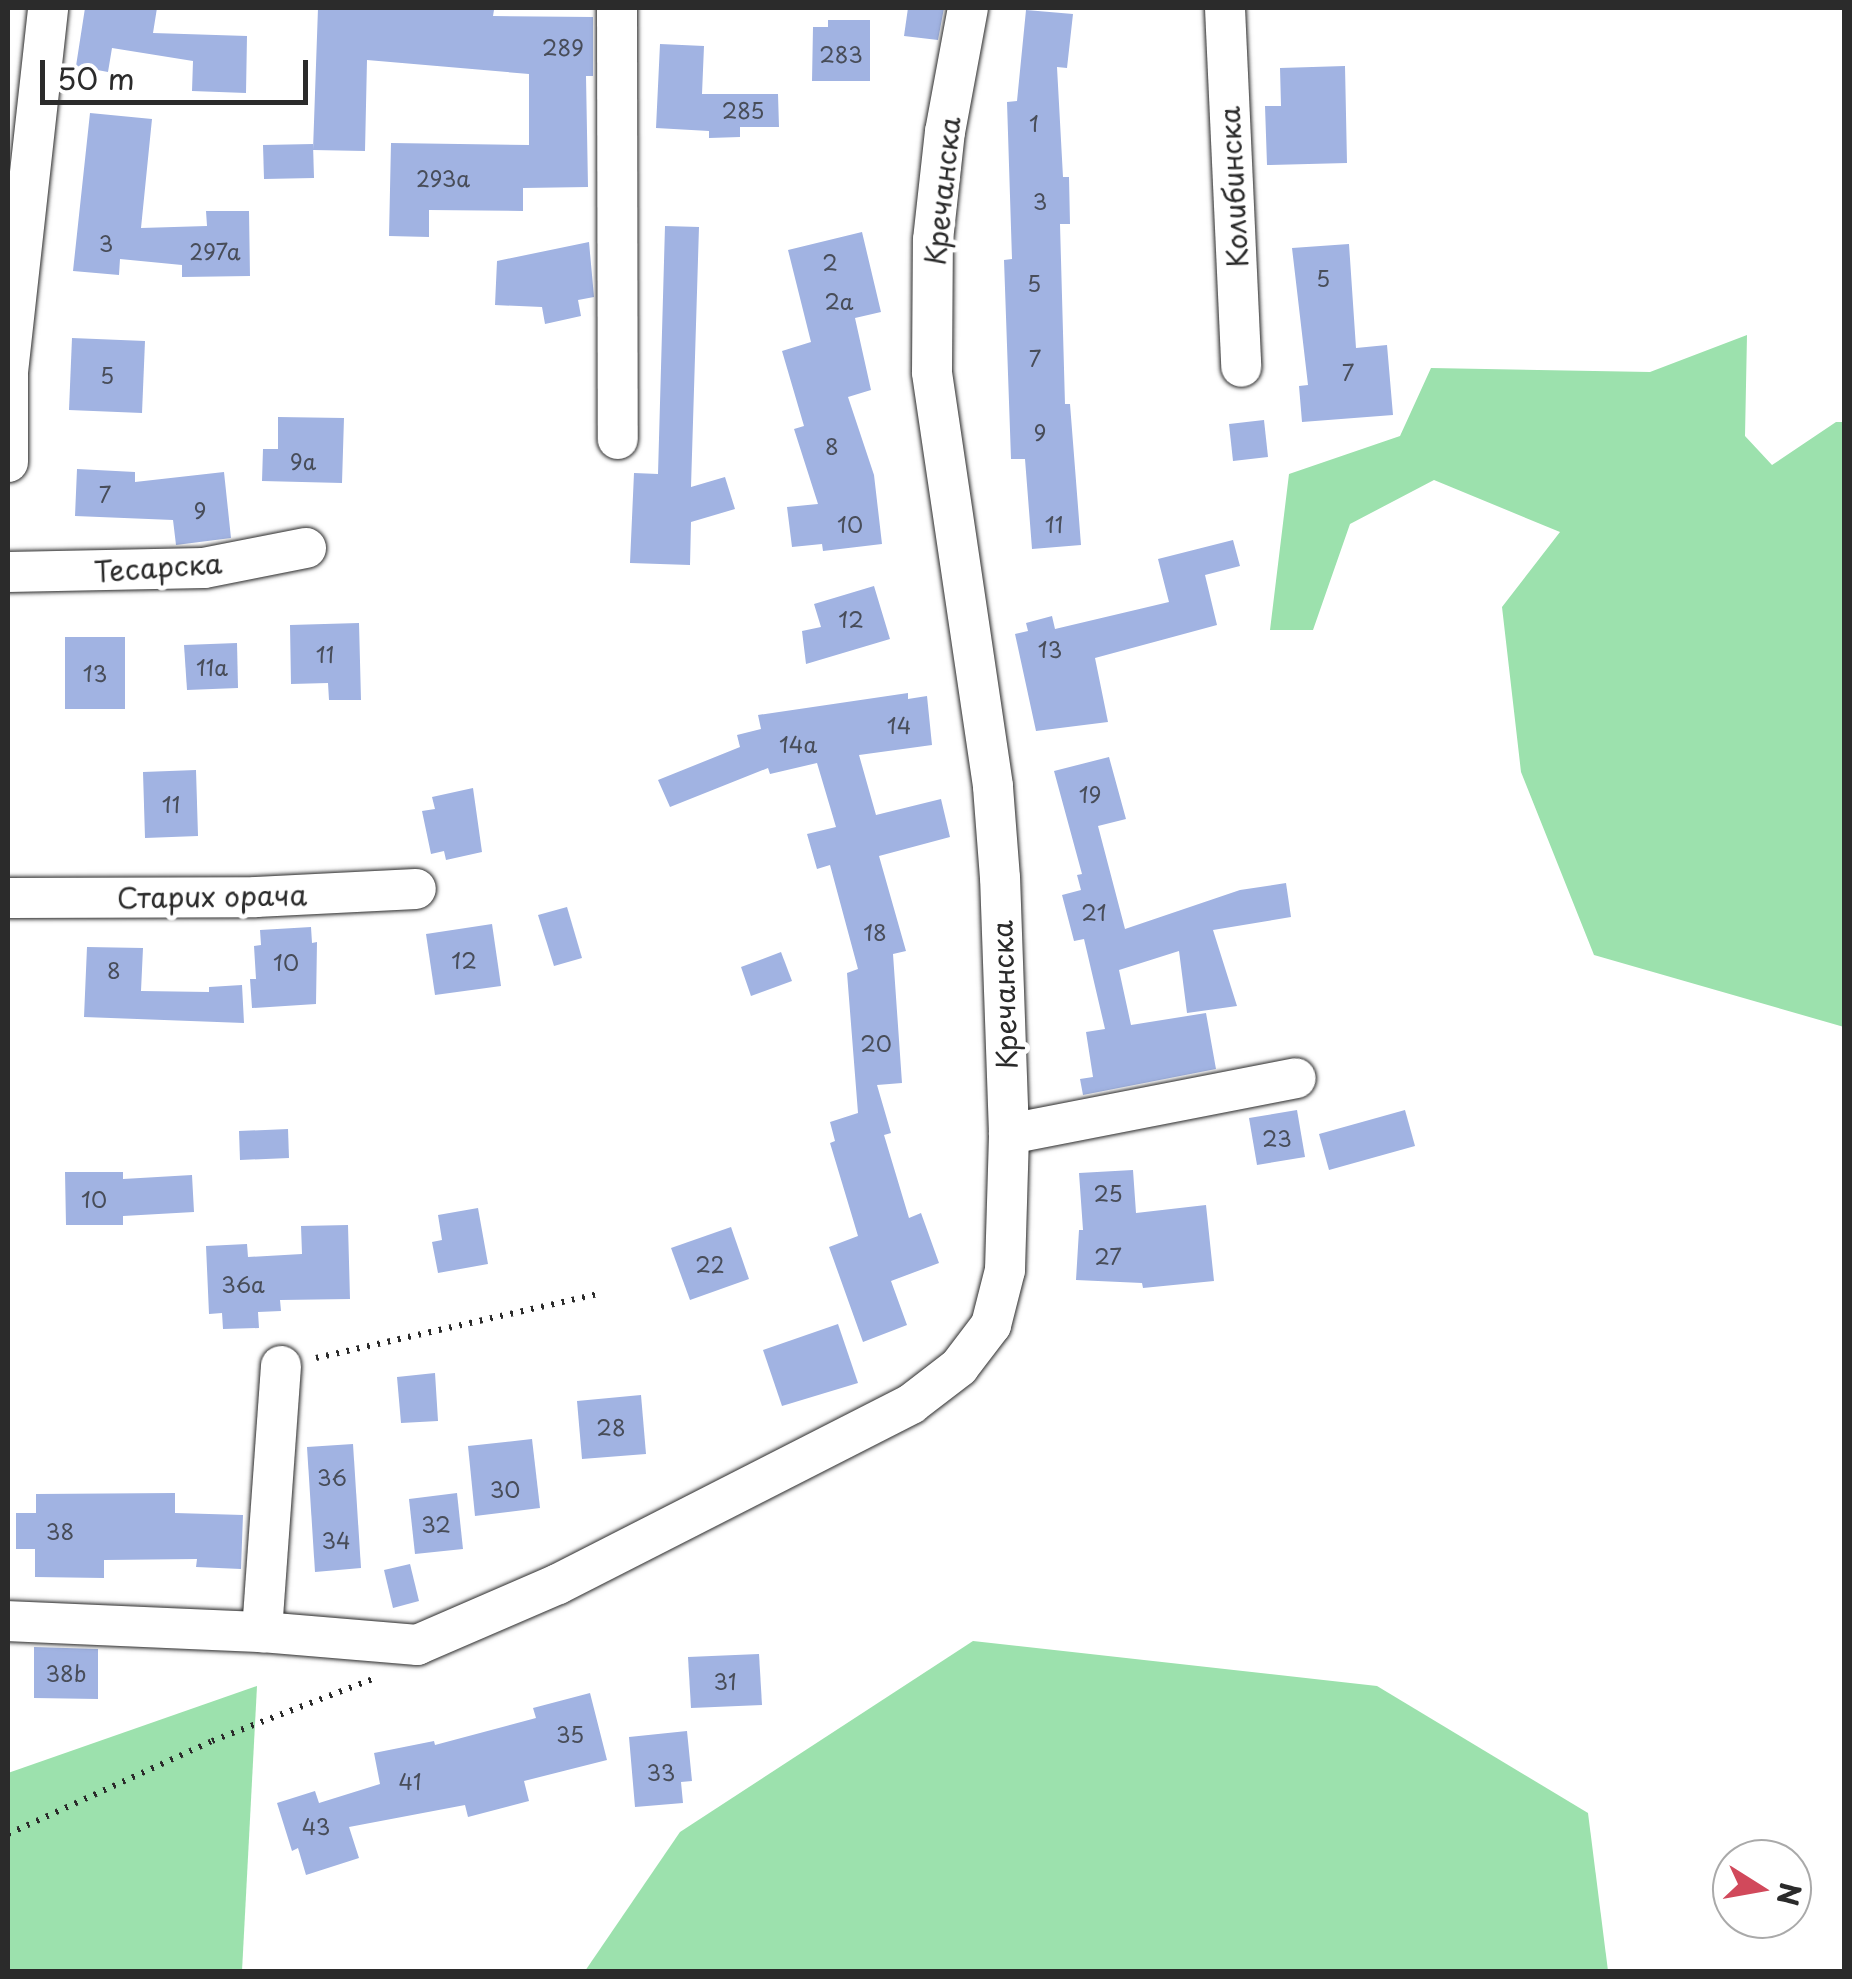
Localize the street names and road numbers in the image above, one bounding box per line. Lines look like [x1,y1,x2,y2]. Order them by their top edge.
street label: Колибинска [1212,106,1254,268]
street label: Кречанска [917,115,967,267]
street label: Тесарска [93,546,223,588]
street label: Старих орача [116,878,308,914]
street label: Кречанска [985,920,1023,1070]

